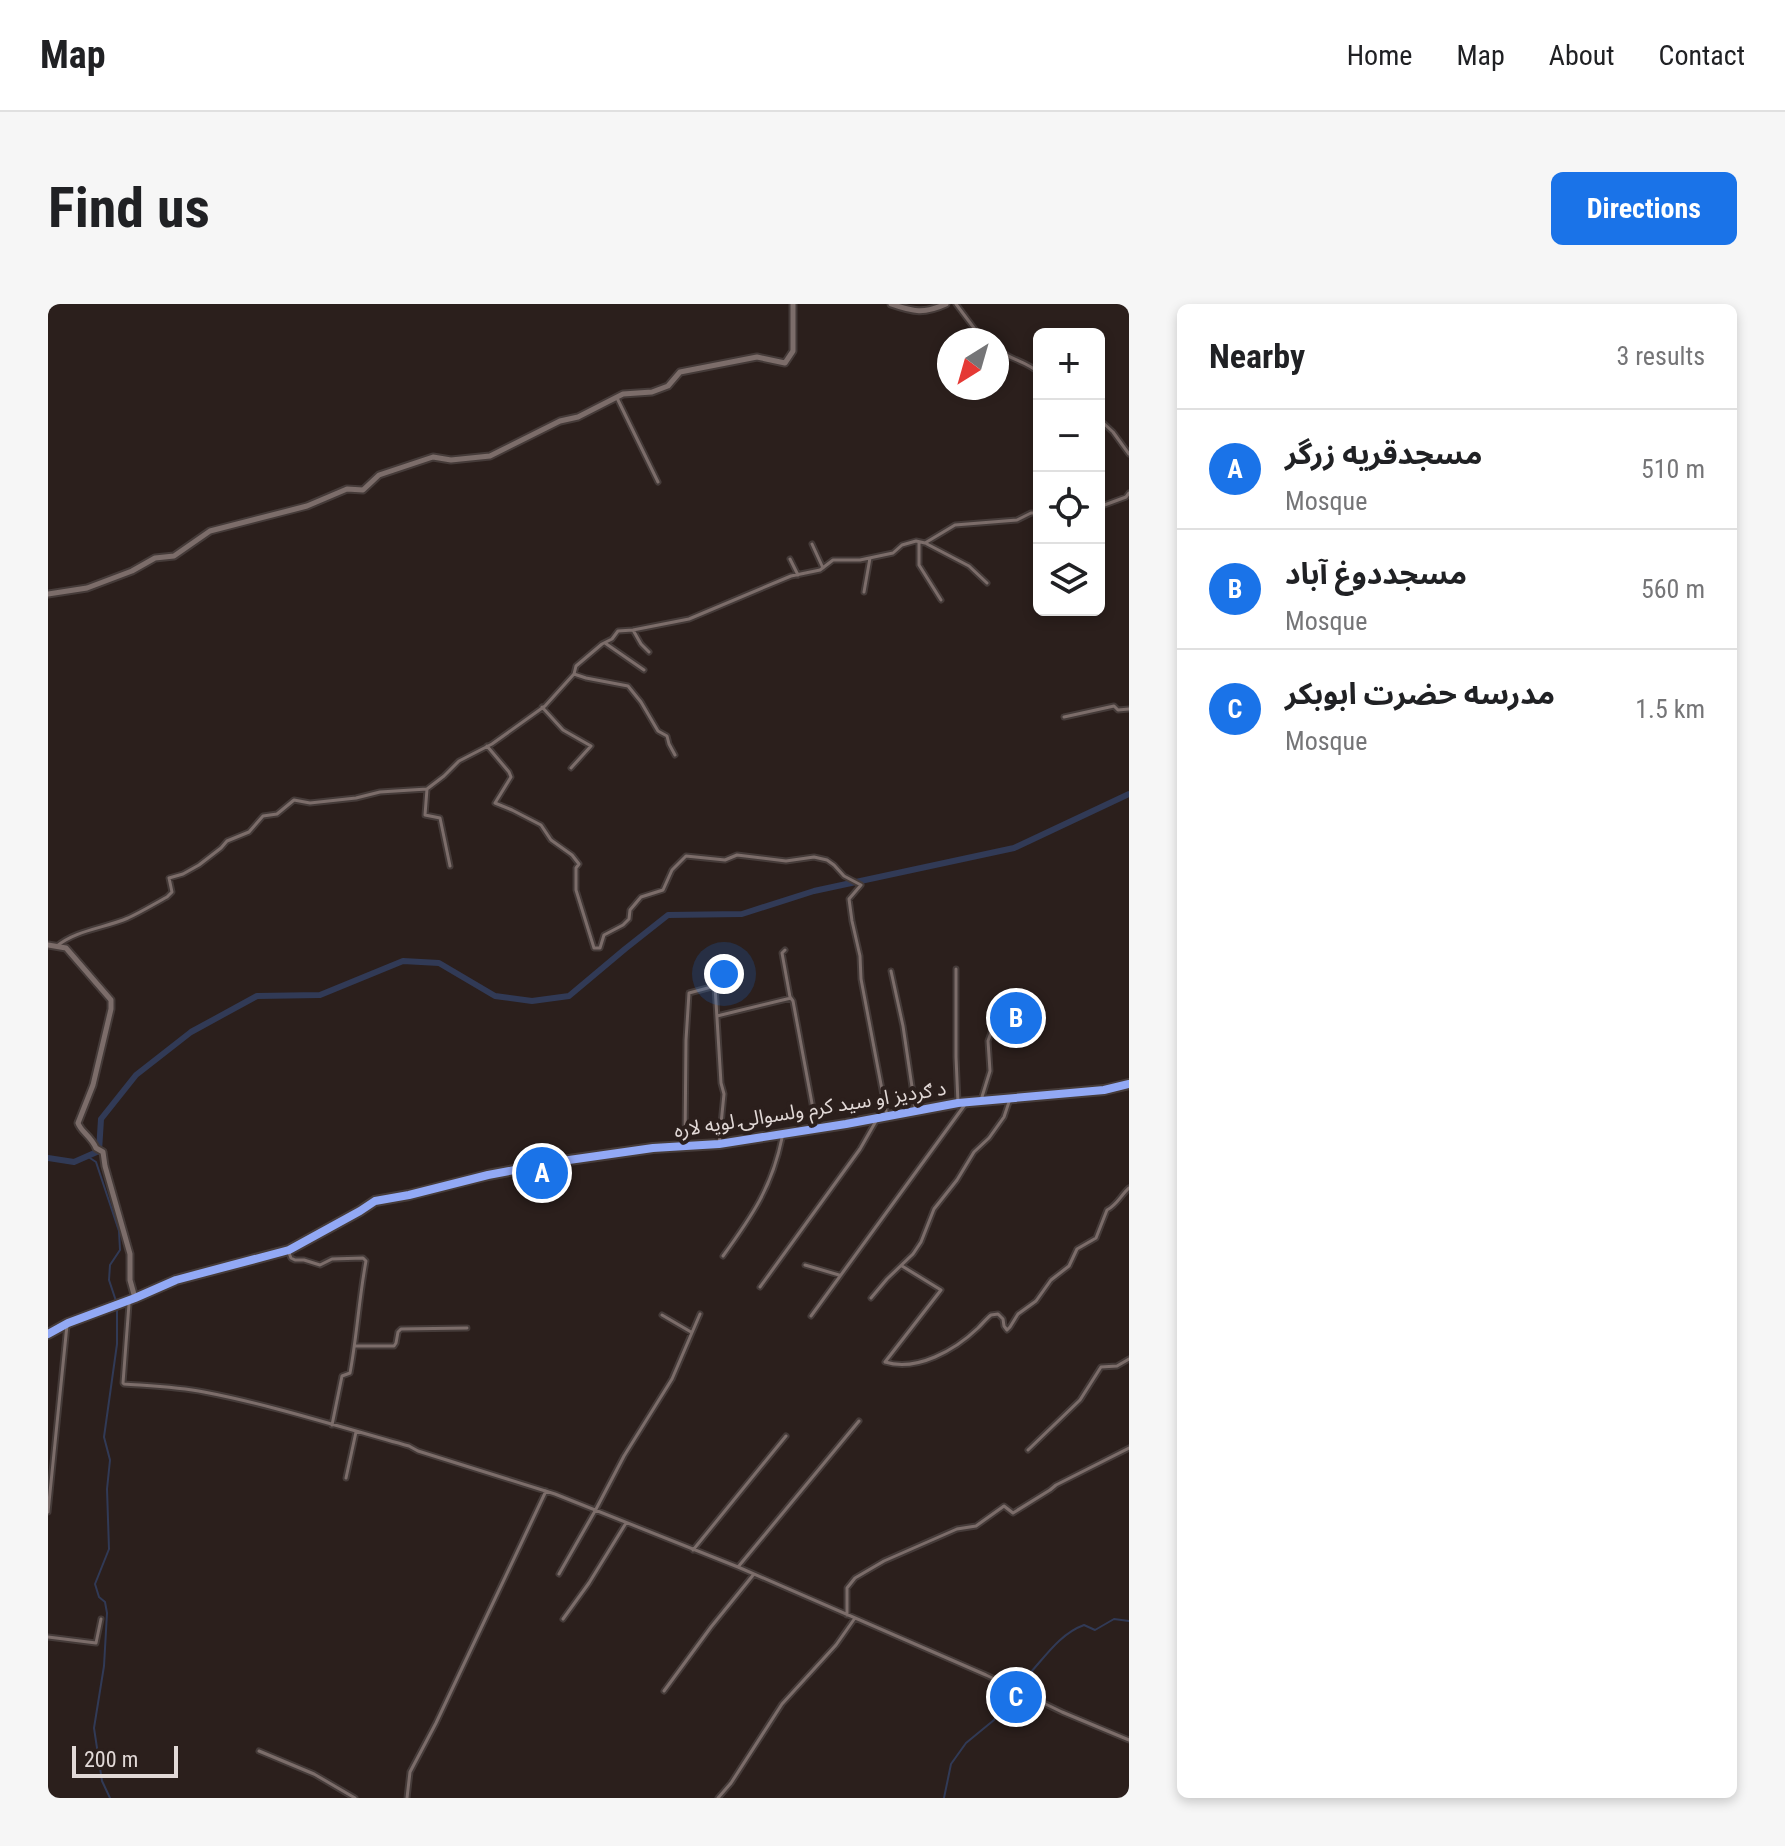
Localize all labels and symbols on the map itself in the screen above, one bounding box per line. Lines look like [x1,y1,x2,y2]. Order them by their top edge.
north arrow [937,328,1009,400]
your location [704,954,744,994]
pin: B [990,988,1042,1048]
street label: د ګردیز او سید کرم ولسوالۍ لویه لاره [672,1076,948,1145]
pin: A [516,1143,568,1203]
pin: C [990,1667,1042,1727]
scale bar [72,1742,178,1778]

